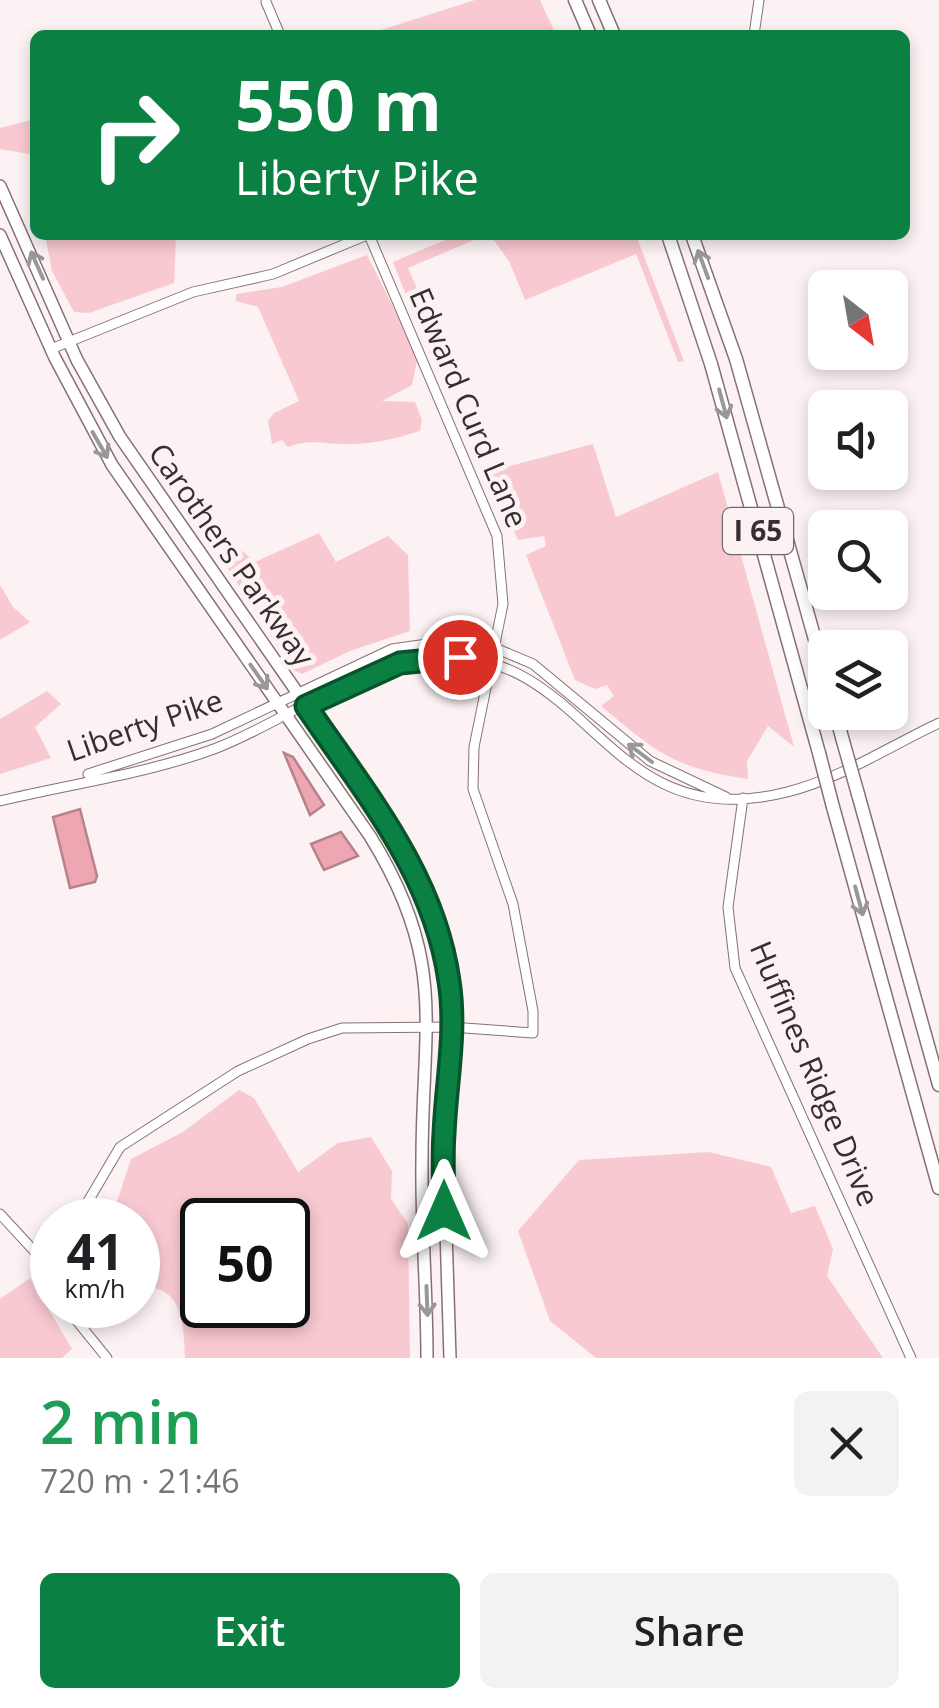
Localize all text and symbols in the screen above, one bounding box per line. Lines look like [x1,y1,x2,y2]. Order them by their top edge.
text: 550 m [235,56,442,152]
icon: right [70,70,200,200]
text: Liberty Pike [235,147,479,208]
one-way arrow [692,248,710,280]
one-way arrow [26,251,45,281]
north arrow [808,270,908,370]
map controls [808,270,908,730]
street label: Edward Curd Lane [400,281,538,534]
one-way arrow [714,388,733,419]
button: sound [808,390,908,490]
one-way arrow [90,430,110,458]
street label: Carothers Parkway [140,434,325,675]
road number: I 65 [723,508,793,554]
button: search [808,510,908,610]
pin [418,615,503,700]
icon: arrive [433,630,488,685]
button: layers [808,630,908,730]
one-way arrow [248,662,269,690]
street label: Liberty Pike [61,679,228,770]
one-way arrow [627,742,654,763]
one-way arrow [851,884,870,916]
street label: Huffines Ridge Drive [741,935,890,1212]
position arrow [392,1159,496,1263]
speed limit sign: 50 [180,1198,310,1328]
text: 41 [66,1217,124,1285]
text: km/h [65,1271,125,1305]
one-way arrow [417,1284,436,1316]
text: 2 min [40,1380,202,1462]
button: close [794,1391,899,1496]
text: 720 m · 21:46 [40,1459,239,1502]
button: Exit [40,1573,460,1688]
button: Share [480,1573,899,1688]

